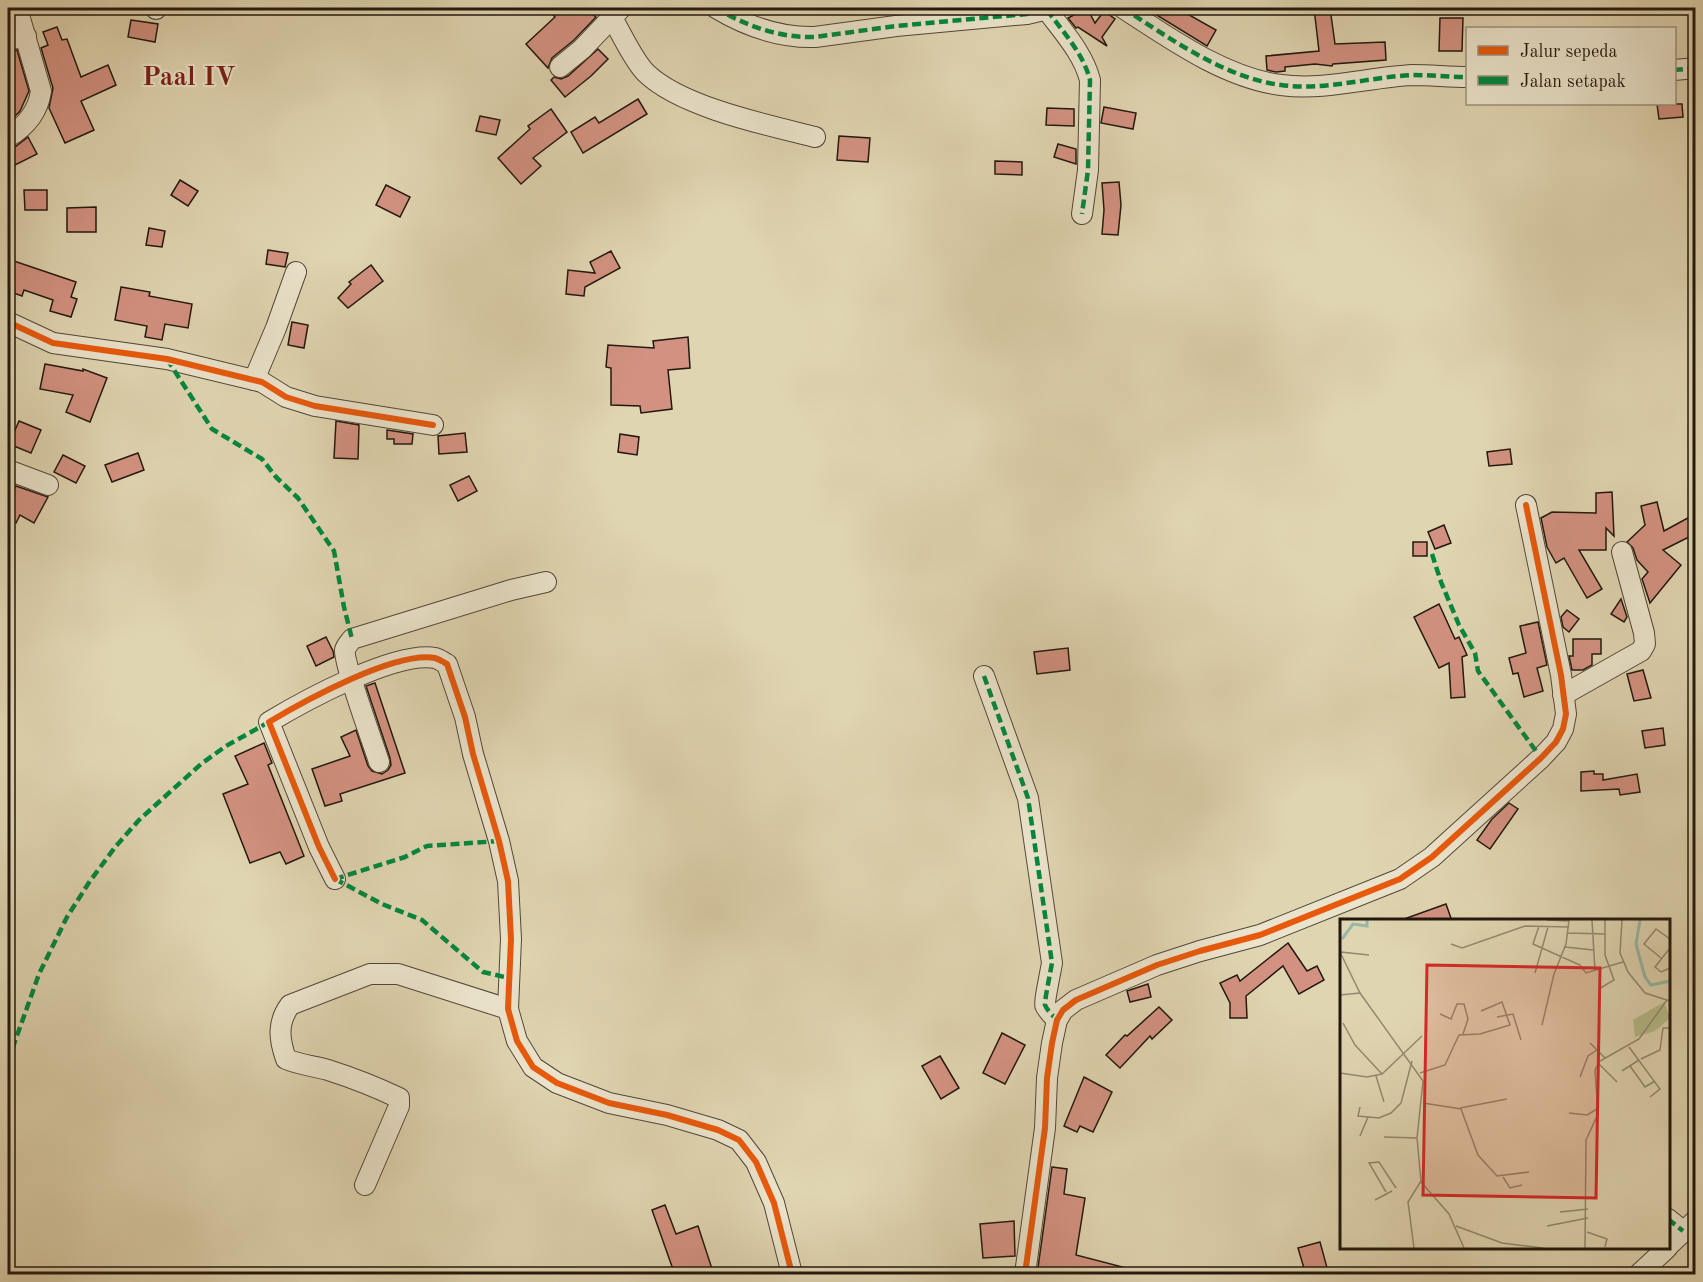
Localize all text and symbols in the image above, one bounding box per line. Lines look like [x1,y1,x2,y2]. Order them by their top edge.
legend [1466,27,1676,105]
text: Jalur sepeda [1520,43,1618,61]
district label: Paal IV [142,64,236,91]
text: Jalan setapak [1520,73,1626,91]
inset map [1340,919,1670,1249]

